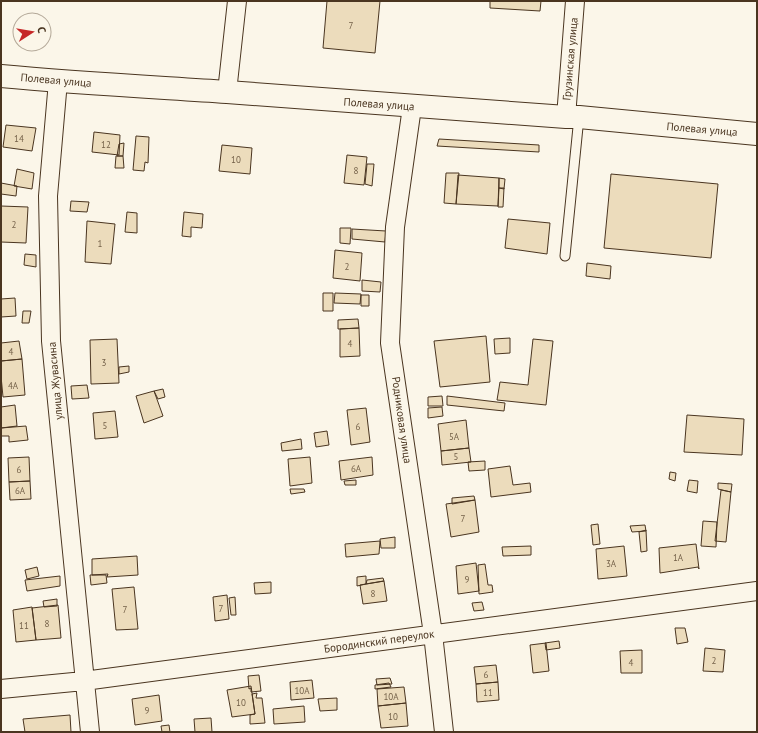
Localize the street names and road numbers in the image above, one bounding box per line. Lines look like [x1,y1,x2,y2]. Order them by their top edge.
street label: Грузинская улица [559,17,581,101]
street label: Полевая улица [20,70,92,90]
street label: Полевая улица [343,95,415,113]
street label: Полевая улица [666,119,738,139]
street label: улица Жувасина [45,341,65,421]
street label: Родниковая улица [389,376,415,464]
street label: Бородинский переулок [323,626,436,656]

